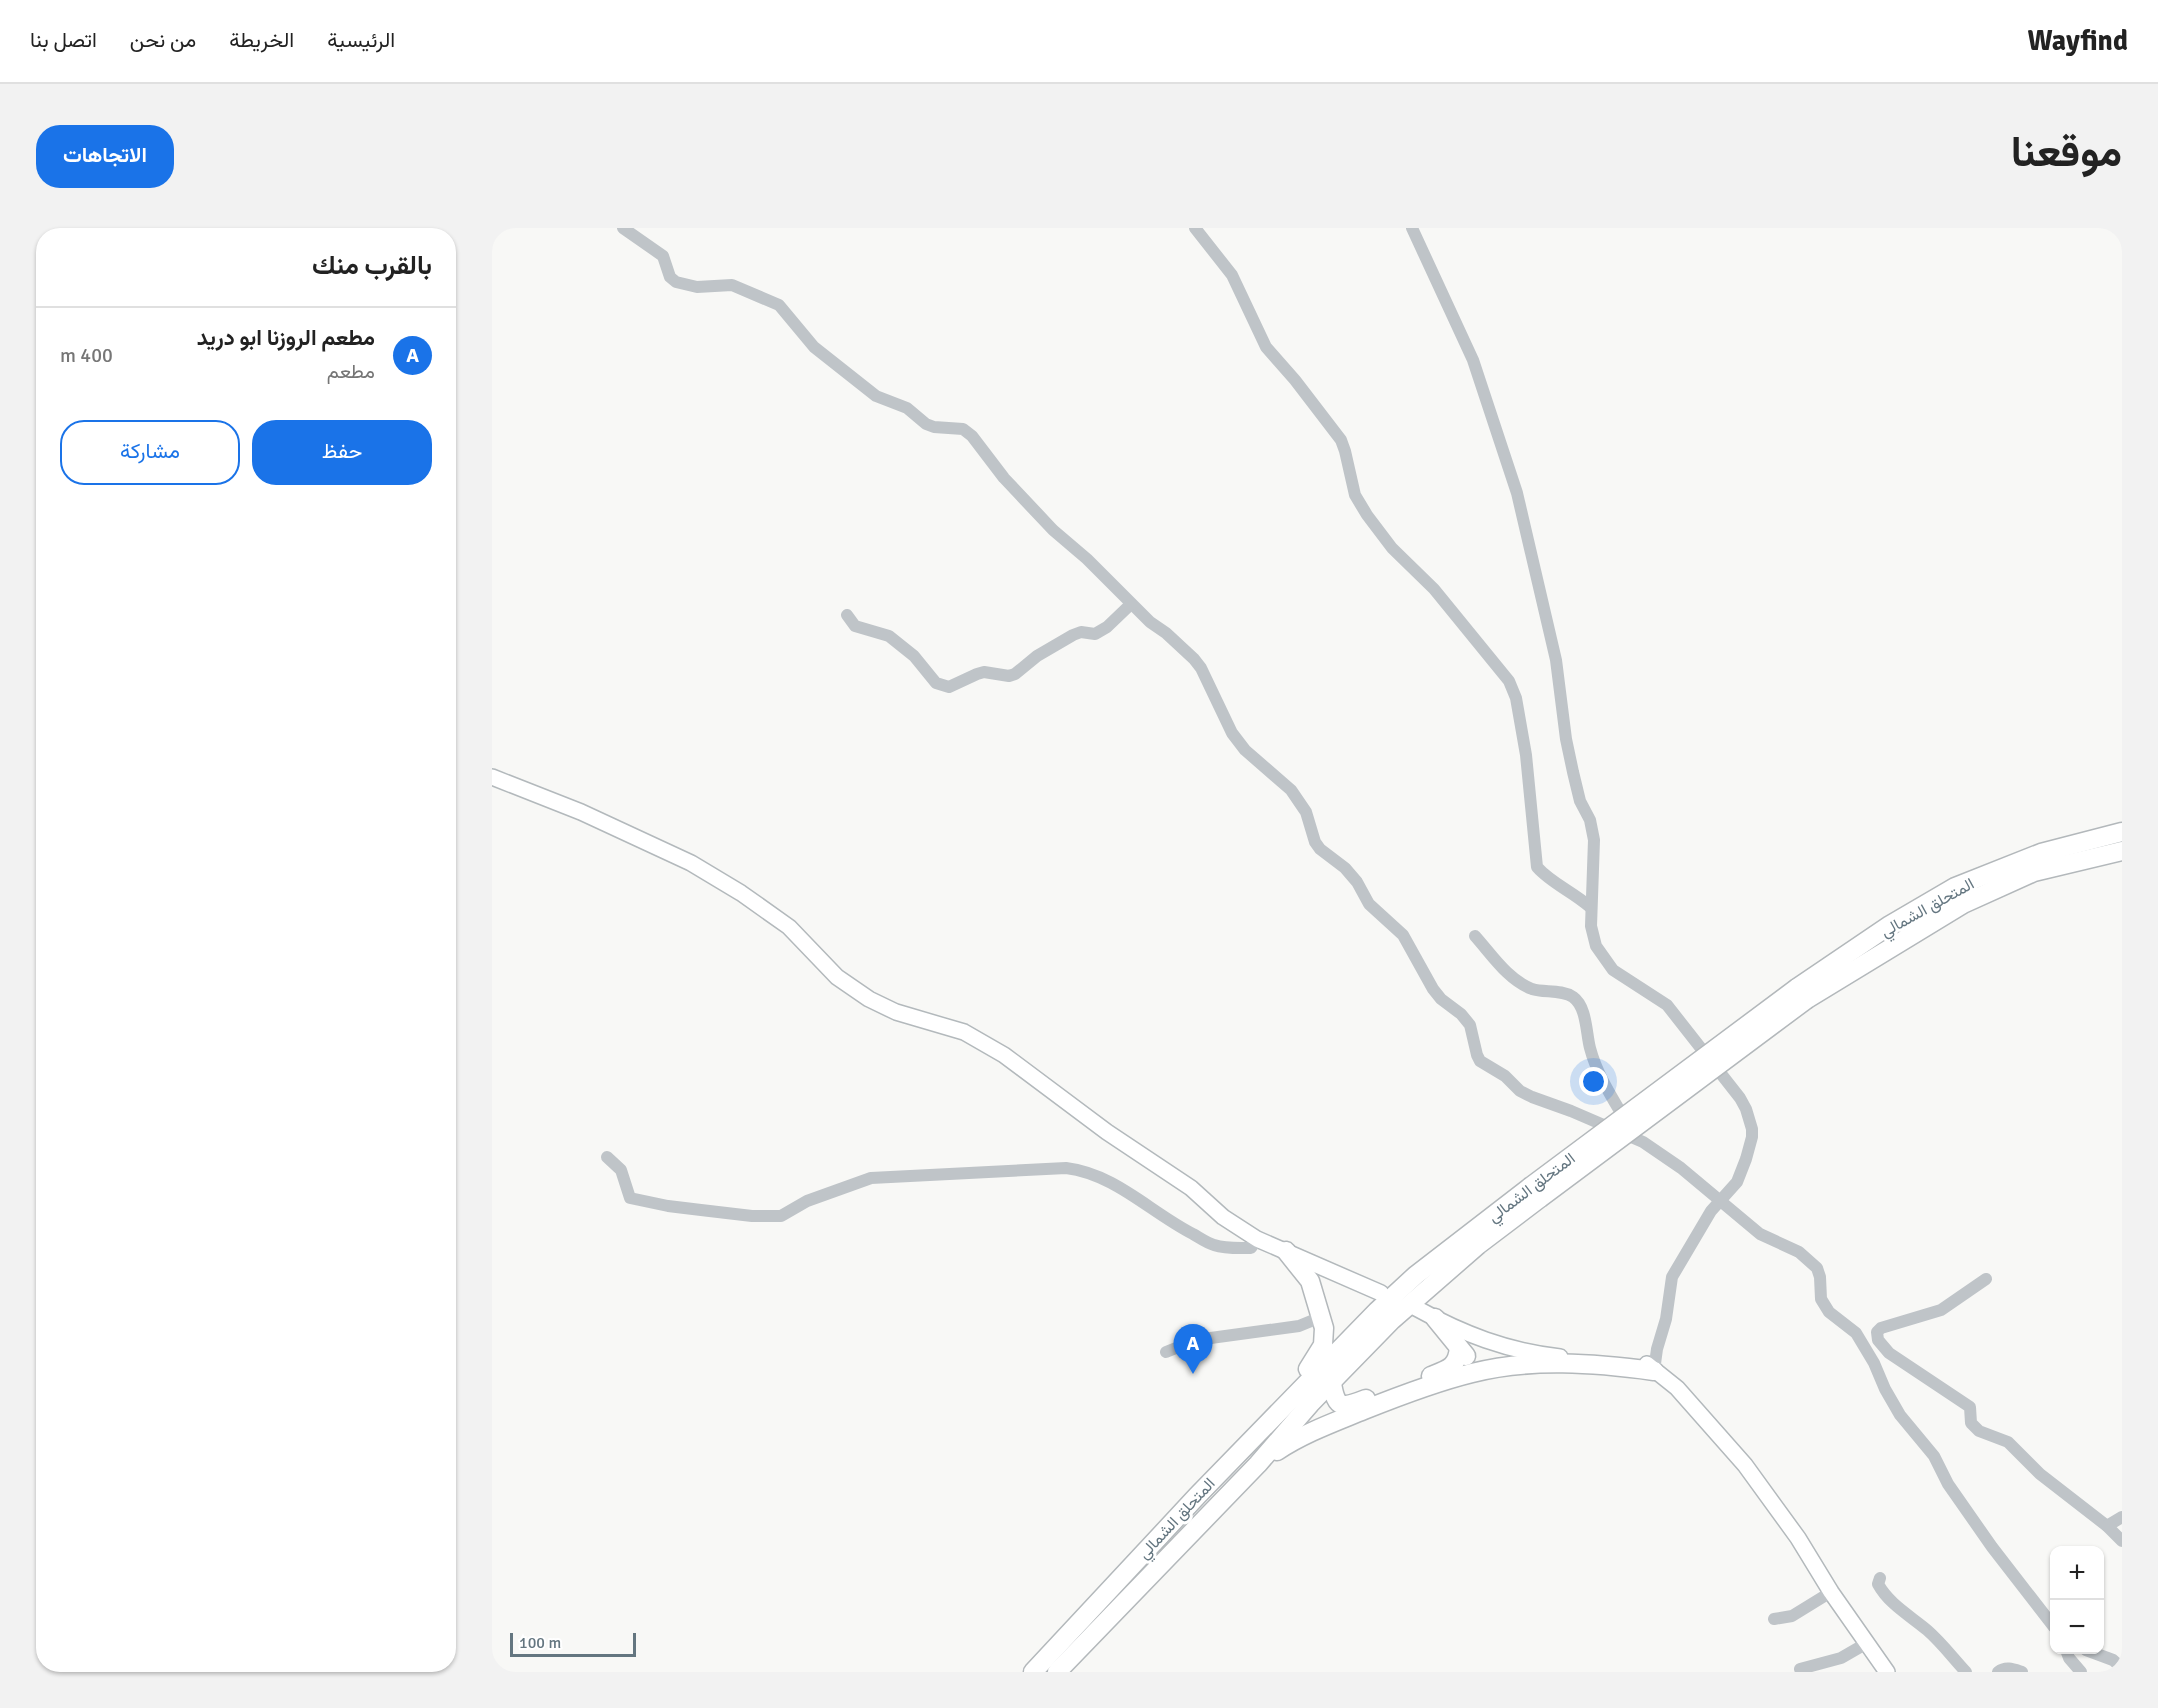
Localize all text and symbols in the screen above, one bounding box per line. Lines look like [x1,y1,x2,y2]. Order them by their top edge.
text: Wayfind [2027,24,2128,58]
text: اتصل بنا [30,27,97,53]
text: من نحن [130,27,196,53]
text: الخريطة [229,27,294,53]
text: الرئيسية [327,27,395,53]
button: الاتجاهات [36,125,174,188]
text: موقعنا [2011,127,2122,178]
text: بالقرب منك [312,250,432,282]
text: مطعم الروزنا ابو دريد [197,324,375,351]
text: 400 m [60,343,113,368]
text: A [406,343,419,368]
text: مطعم [327,359,375,384]
button: مشاركة [60,420,240,485]
button: حفظ [252,420,432,485]
street label: المتحلق الشمالي [1877,874,1979,944]
your location [1579,1067,1608,1096]
street label: المتحلق الشمالي [1484,1149,1581,1229]
pin: A [1174,1324,1212,1374]
street label: المتحلق الشمالي [1134,1474,1222,1566]
map controls [2050,1546,2104,1654]
button: + [2050,1546,2104,1600]
button: − [2050,1600,2104,1654]
scale bar [510,1630,636,1658]
text: 100 m [519,1633,561,1653]

